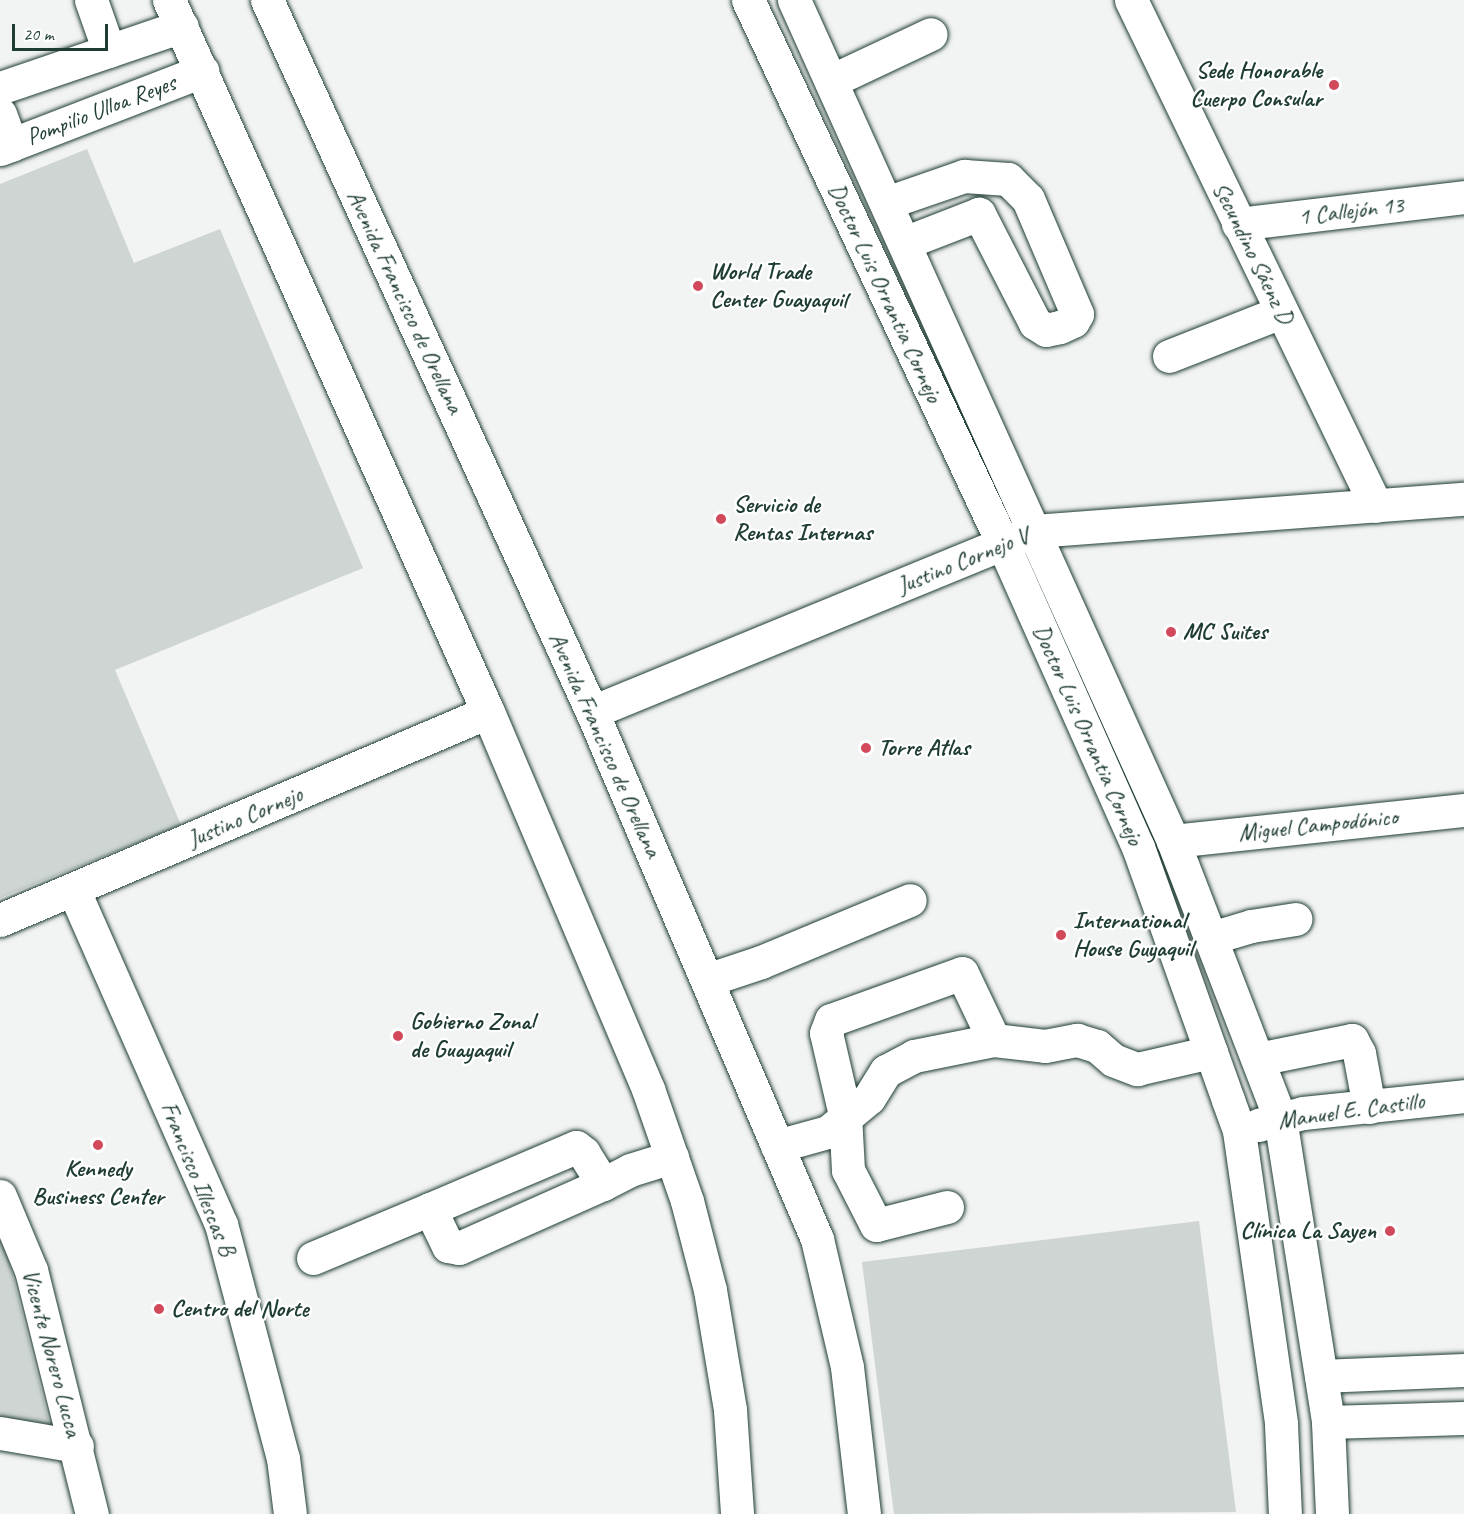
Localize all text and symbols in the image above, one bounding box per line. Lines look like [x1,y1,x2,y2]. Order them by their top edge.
scale bar [15,12,111,50]
text: 20 m [23,23,54,45]
place label: Sede Honorable Cuerpo Consular [1190,57,1322,113]
street label: Pompilio Ulloa Reyes [22,68,180,152]
marker: Sede Honorable Cuerpo Consular [1327,78,1341,92]
street label: Secundino Sáenz D [1206,177,1300,329]
street label: Doctor Luis Orrantia Cornejo [822,179,948,407]
street label: Avenida Francisco de Orellana [341,186,469,418]
street label: 1 Callejón 13 [1297,190,1405,232]
place label: World Trade Center Guayaquil [710,258,847,314]
marker: World Trade Center Guayaquil [691,279,705,293]
place label: Servicio de Rentas Internas [733,491,871,547]
marker: Servicio de Rentas Internas [714,512,728,526]
street label: Justino Cornejo V [893,522,1033,600]
place label: MC Suites [1183,618,1267,646]
street label: Doctor Luis Orrantia Cornejo [1027,621,1149,849]
marker: MC Suites [1164,625,1178,639]
street label: Avenida Francisco de Orellana [543,628,667,862]
place label: Torre Atlas [878,734,970,762]
marker: Torre Atlas [859,741,873,755]
street label: Justino Cornejo [183,780,307,854]
street label: Miguel Campodónico [1237,802,1399,848]
place label: International House Guyaquil [1073,907,1192,963]
marker: International House Guyaquil [1054,928,1068,942]
place label: Gobierno Zonal de Guayaquil [410,1008,534,1064]
marker: Gobierno Zonal de Guayaquil [391,1029,405,1043]
street label: Manuel E. Castillo [1276,1086,1426,1136]
street label: Francisco Illescas B [154,1098,242,1260]
marker: Kennedy Business Center [91,1138,105,1152]
place label: Kennedy Business Center [32,1155,164,1211]
place label: Clínica La Sayen [1240,1217,1376,1245]
marker: Clínica La Sayen [1381,1222,1399,1240]
street label: Vicente Norero Lucca [16,1266,88,1440]
place label: Centro del Norte [171,1295,308,1323]
marker: Centro del Norte [152,1302,166,1316]

